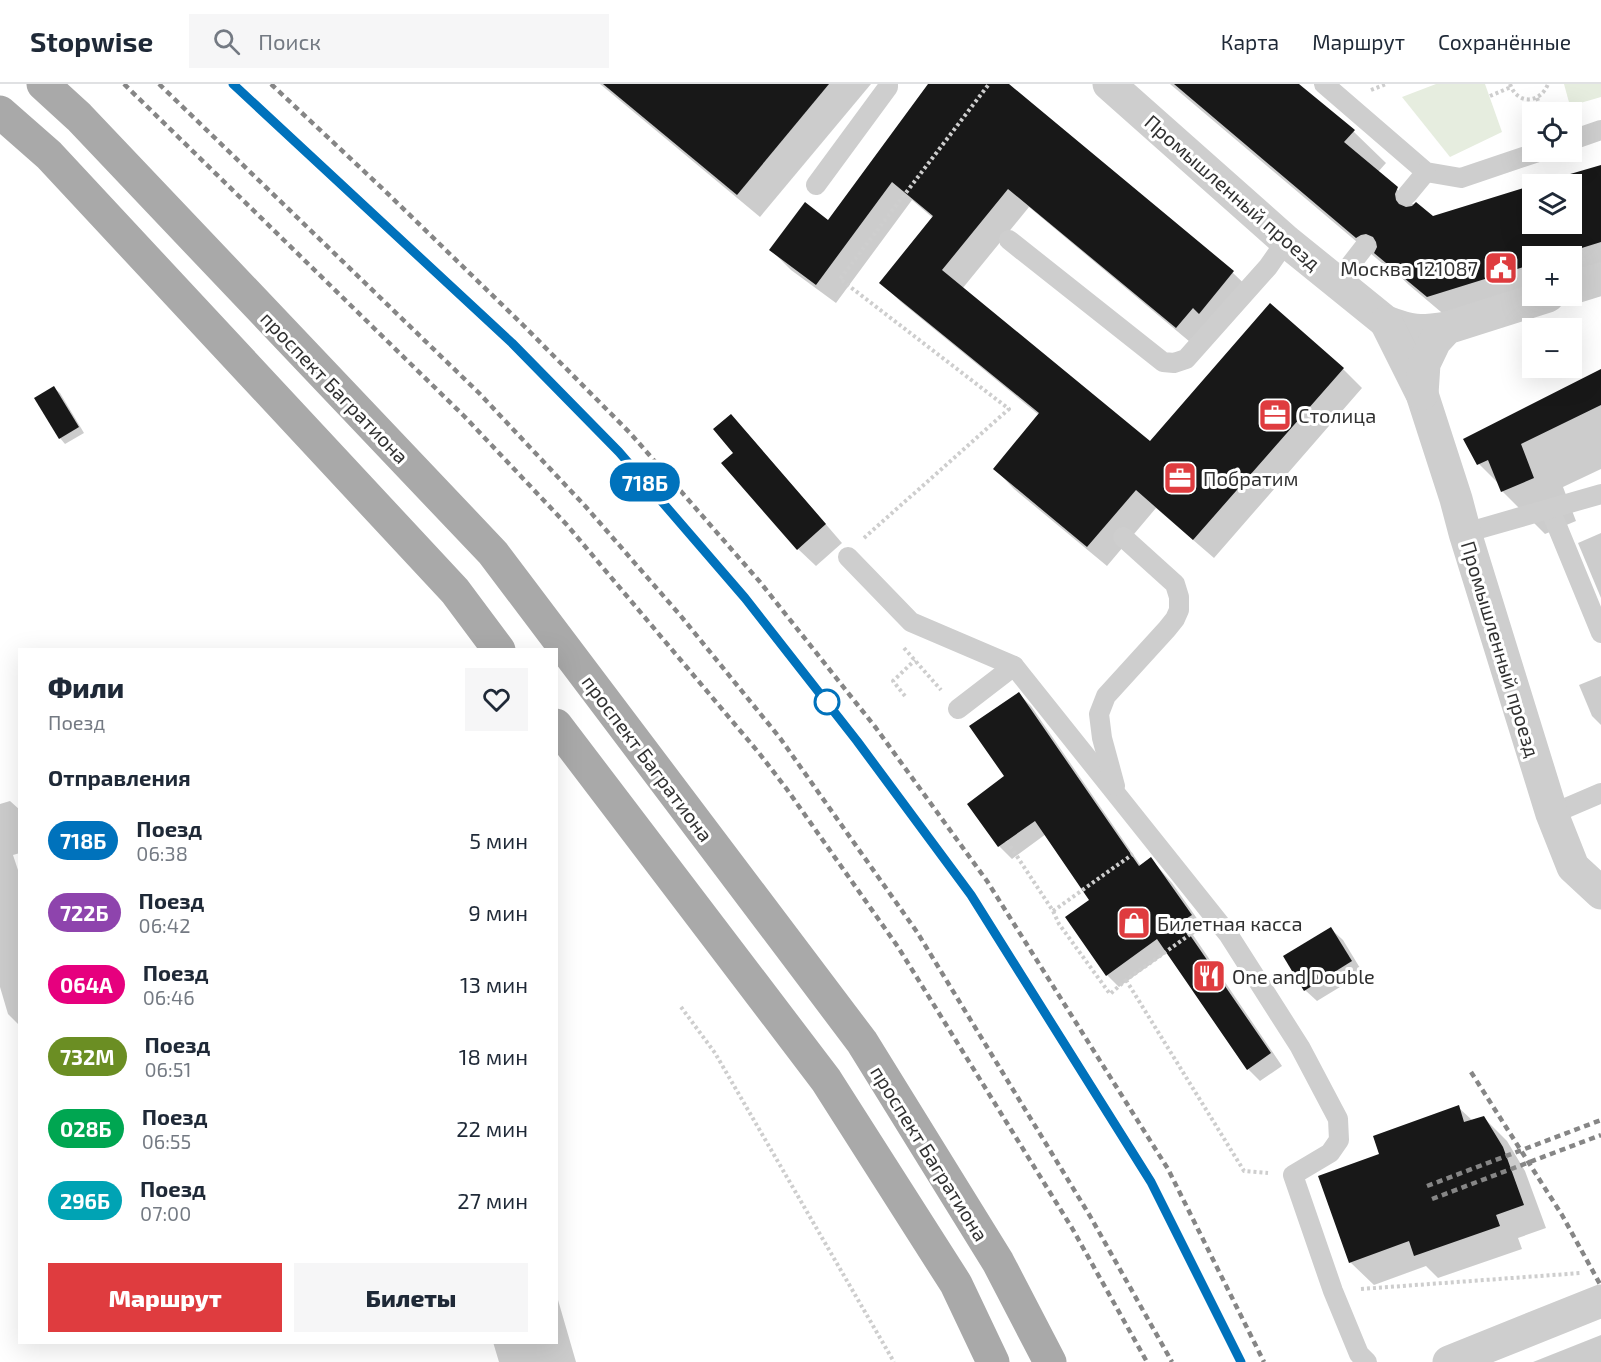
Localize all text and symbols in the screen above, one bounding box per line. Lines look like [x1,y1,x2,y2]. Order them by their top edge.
search box [189,14,609,68]
text: Stopwise [30,24,153,58]
icon: search [210,25,243,58]
text: Поиск [258,28,321,54]
text: Карта [1221,29,1279,54]
text: Маршрут [1312,29,1405,54]
text: Сохранённые [1438,29,1571,54]
map controls [1522,102,1582,378]
button: locate [1522,102,1582,162]
street label: Промышленный проезд [1140,109,1326,275]
button: layers [1522,174,1582,234]
button: + [1522,246,1582,306]
public building icon: Москва 121087 [1483,250,1519,286]
place label: Москва 121087 [1340,256,1478,280]
street label: проспект Багратиона [256,306,414,468]
button: − [1522,318,1582,378]
office icon: Столица [1257,397,1293,433]
place label: Столица [1298,403,1376,427]
office icon: Побратим [1162,460,1198,496]
line badge: 718Б [603,462,687,502]
place label: Побратим [1203,466,1298,490]
text: 718Б [622,470,668,495]
street label: Промышленный проезд [1457,538,1545,760]
button: heart [465,668,528,731]
text: Фили [48,670,124,704]
street label: проспект Багратиона [578,670,718,846]
unlabelled marker [814,689,840,715]
text: Поезд [48,710,105,734]
text: Отправления [48,764,191,790]
text: Поезд [136,815,202,841]
text: 5 мин [469,827,528,853]
text: 718Б [60,828,106,853]
text: 06:38 [136,841,188,865]
text: Поезд [139,887,204,913]
text: 9 мин [468,899,528,925]
text: 722Б [60,900,109,925]
shop icon: Билетная касса [1116,905,1152,941]
place label: Билетная касса [1157,911,1302,935]
text: 06:42 [139,913,190,937]
restaurant icon: One and Double [1191,958,1227,994]
text: Поезд [143,959,209,985]
place label: One and Double [1232,964,1375,988]
text: 13 мин [460,971,528,997]
text: 064А [60,972,113,997]
text: 06:46 [143,985,195,1009]
text: Поезд [145,1031,210,1057]
text: 18 мин [459,1043,528,1069]
text: 732М [60,1044,115,1069]
text: 06:51 [145,1057,191,1081]
street label: проспект Багратиона [866,1061,994,1245]
text: Поезд [142,1103,208,1129]
text: 22 мин [456,1115,528,1141]
text: 028Б [60,1116,112,1141]
text: 06:55 [142,1129,191,1153]
text: Поезд [140,1175,206,1201]
text: 27 мин [457,1187,528,1213]
text: 296Б [60,1188,110,1213]
text: 07:00 [140,1201,191,1225]
button: Маршрут [48,1263,282,1332]
button: Билеты [294,1263,528,1332]

